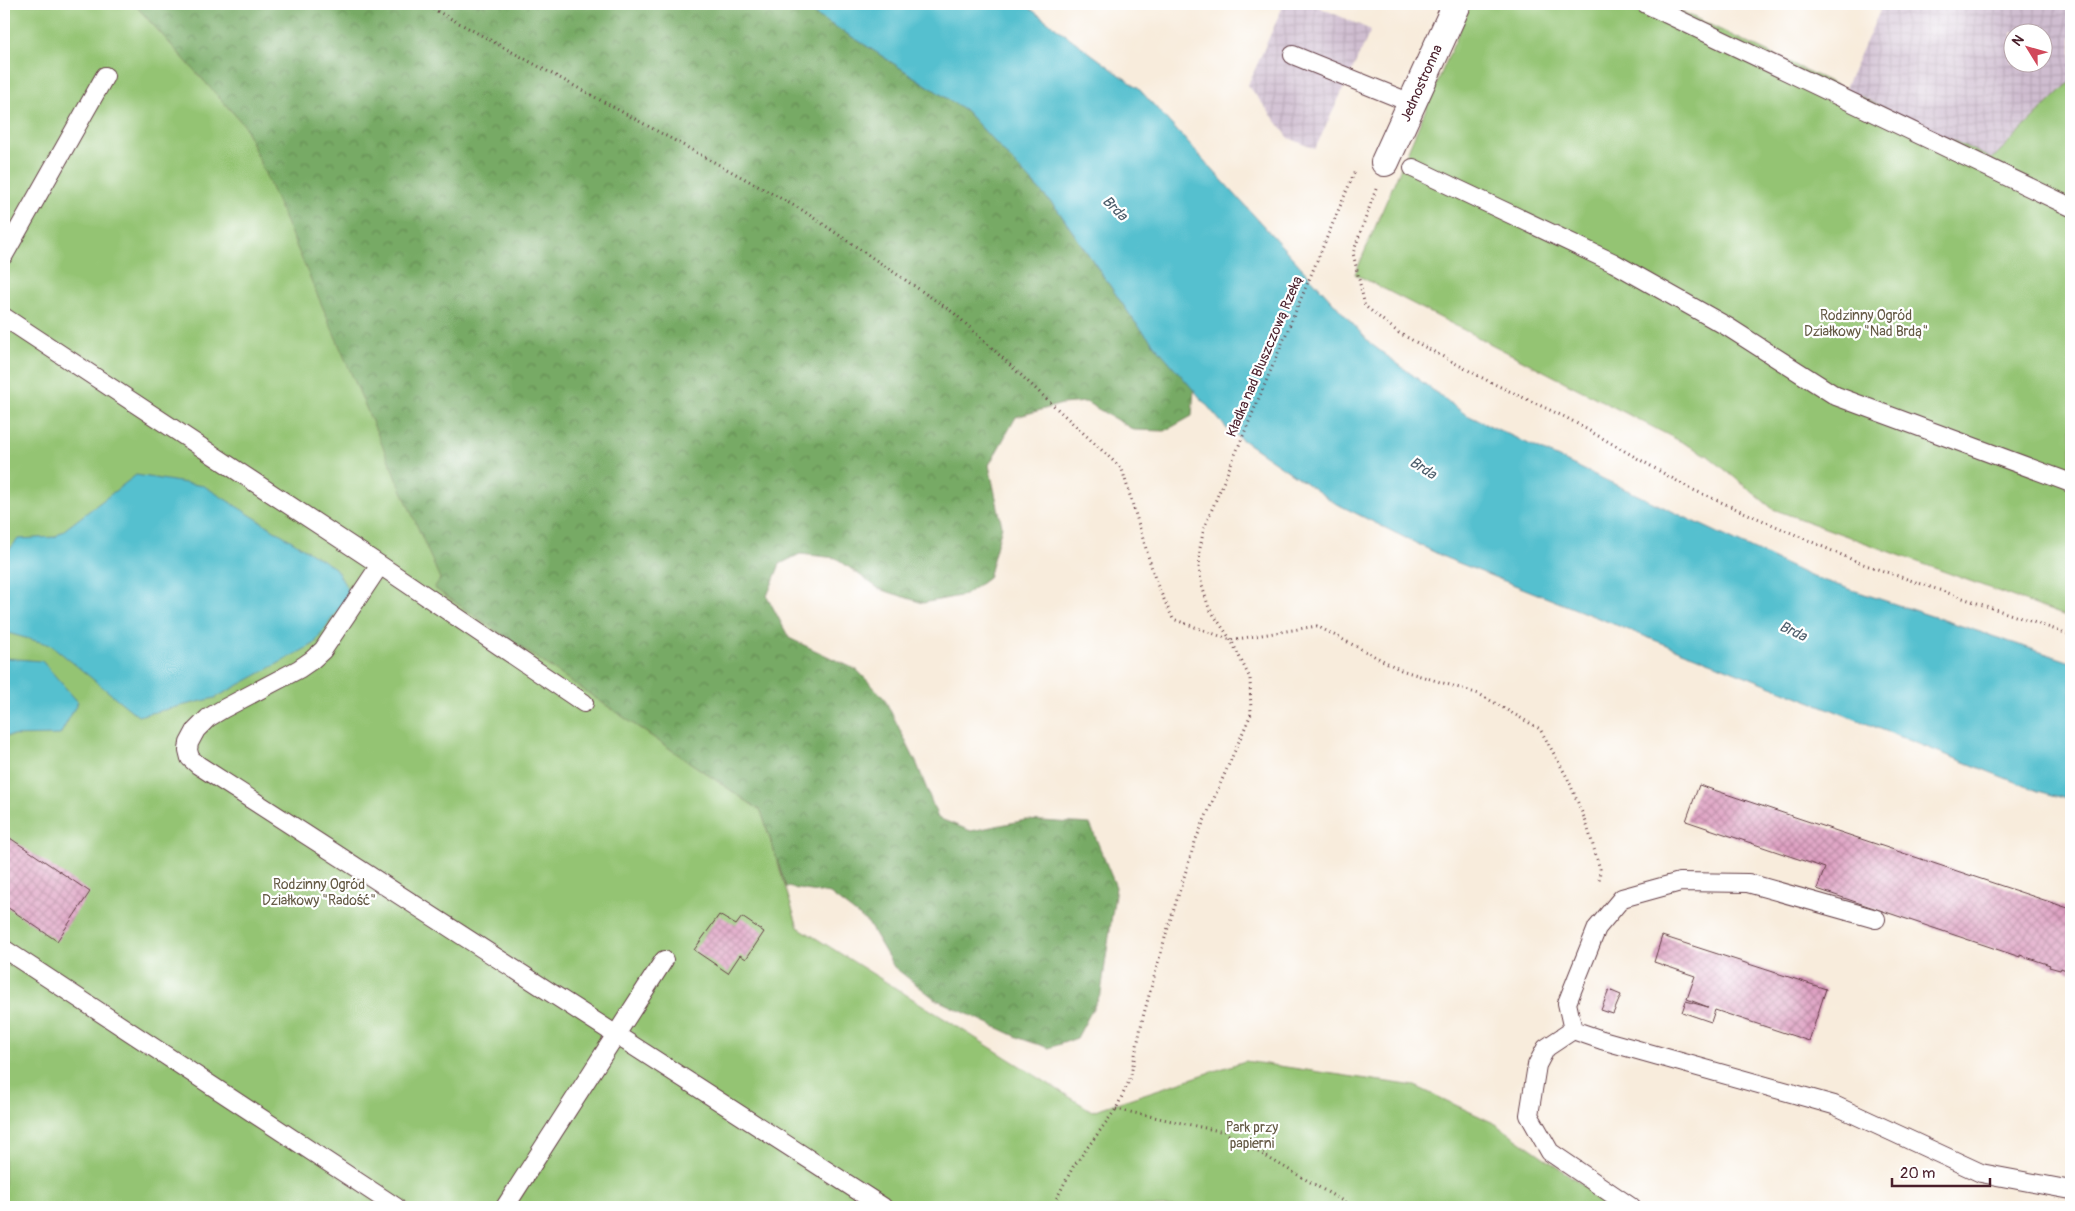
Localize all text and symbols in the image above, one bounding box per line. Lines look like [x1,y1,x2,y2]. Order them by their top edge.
north arrow [2002,22,2052,72]
text: N [2008,32,2028,49]
street label: Jednostronna [1397,42,1446,124]
water label: Brda [1098,192,1132,226]
street label: Kładka nad Bluszczową Rzeką [1223,273,1306,439]
park label: Rodzinny Ogród Działkowy "Nad Brdą" [1804,307,1928,340]
water label: Brda [1406,453,1440,484]
water label: Brda [1776,617,1810,646]
park label: Rodzinny Ogród Działkowy "Radość" [262,876,376,909]
park label: Park przy papierni [1226,1119,1278,1152]
scale bar [1892,1156,1990,1188]
text: 20 m [1900,1164,1935,1183]

